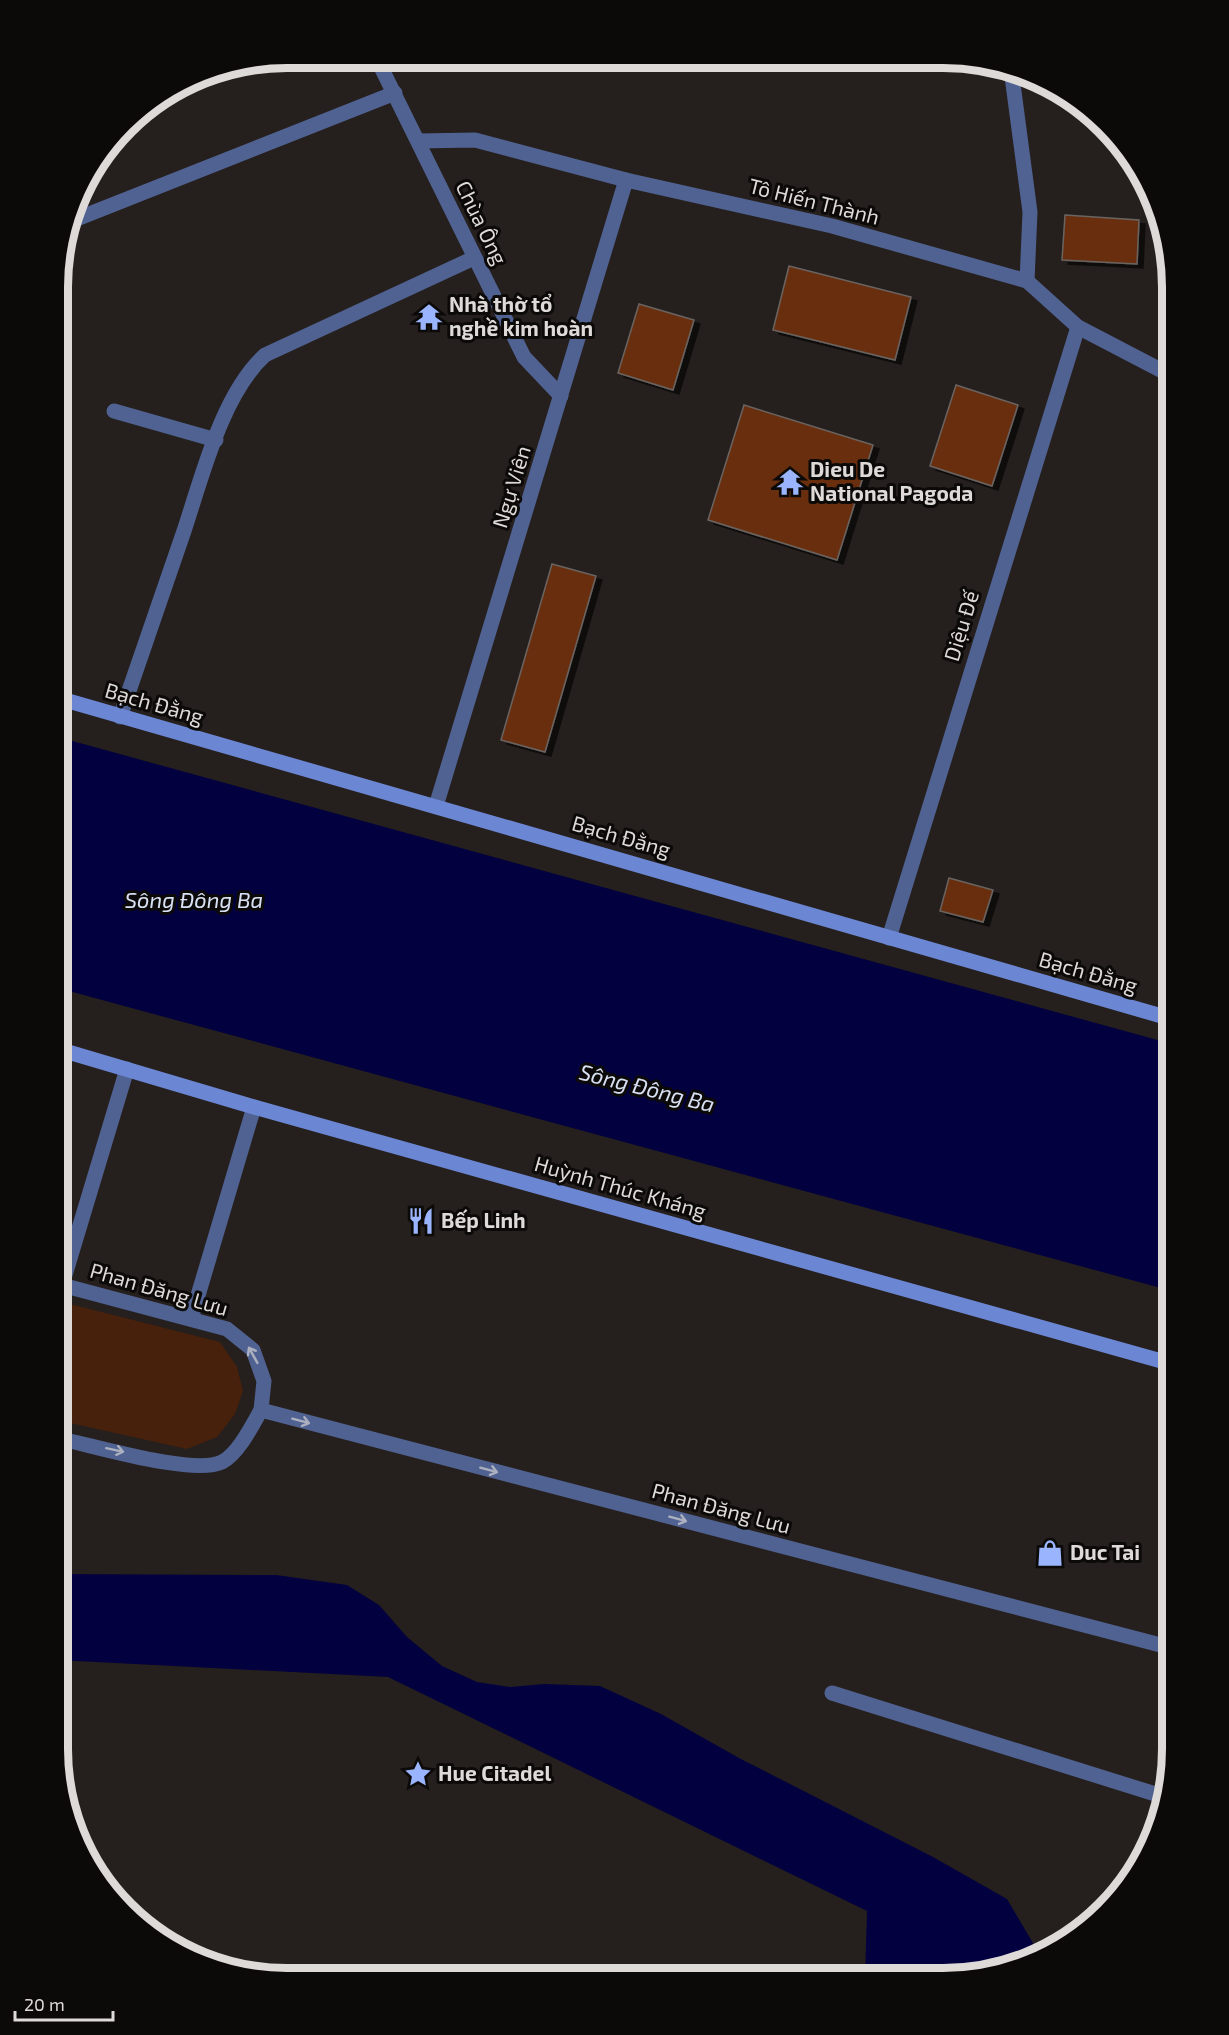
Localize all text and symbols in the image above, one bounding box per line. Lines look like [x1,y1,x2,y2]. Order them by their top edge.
street label: Tô Hiến Thành [746,172,882,229]
street label: Chùa Ông [451,176,513,269]
place label: Nhà thờ tổ nghề kim hoàn [449,291,593,340]
temple icon: Nhà thờ tổ nghề kim hoàn [414,302,444,332]
street label: Ngự Viên [486,442,535,531]
place label: Dieu De National Pagoda [810,456,973,505]
temple icon: Dieu De National Pagoda [775,467,805,497]
street label: Diệu Đế [938,587,983,664]
street label: Bạch Đằng [102,677,207,729]
street label: Bạch Đằng [569,810,674,862]
water label: Sông Đông Ba [125,886,263,912]
street label: Bạch Đằng [1036,946,1141,998]
water label: Sông Đông Ba [577,1058,718,1116]
street label: Huỳnh Thúc Kháng [532,1150,709,1223]
restaurant icon: Bếp Linh [406,1206,436,1236]
place label: Bếp Linh [441,1207,526,1232]
street label: Phan Đăng Lưu [87,1257,231,1320]
one-way arrow [247,1347,259,1364]
one-way arrow [291,1416,310,1427]
one-way arrow [104,1445,124,1456]
one-way arrow [480,1465,499,1476]
street label: Phan Đăng Lưu [649,1477,793,1538]
one-way arrow [668,1514,687,1526]
shop icon: Duc Tai [1035,1538,1065,1568]
place label: Duc Tai [1070,1539,1140,1564]
place icon: Hue Citadel [403,1759,433,1789]
place label: Hue Citadel [438,1760,551,1785]
scale bar [15,1984,112,2022]
text: 20 m [24,1993,65,2015]

